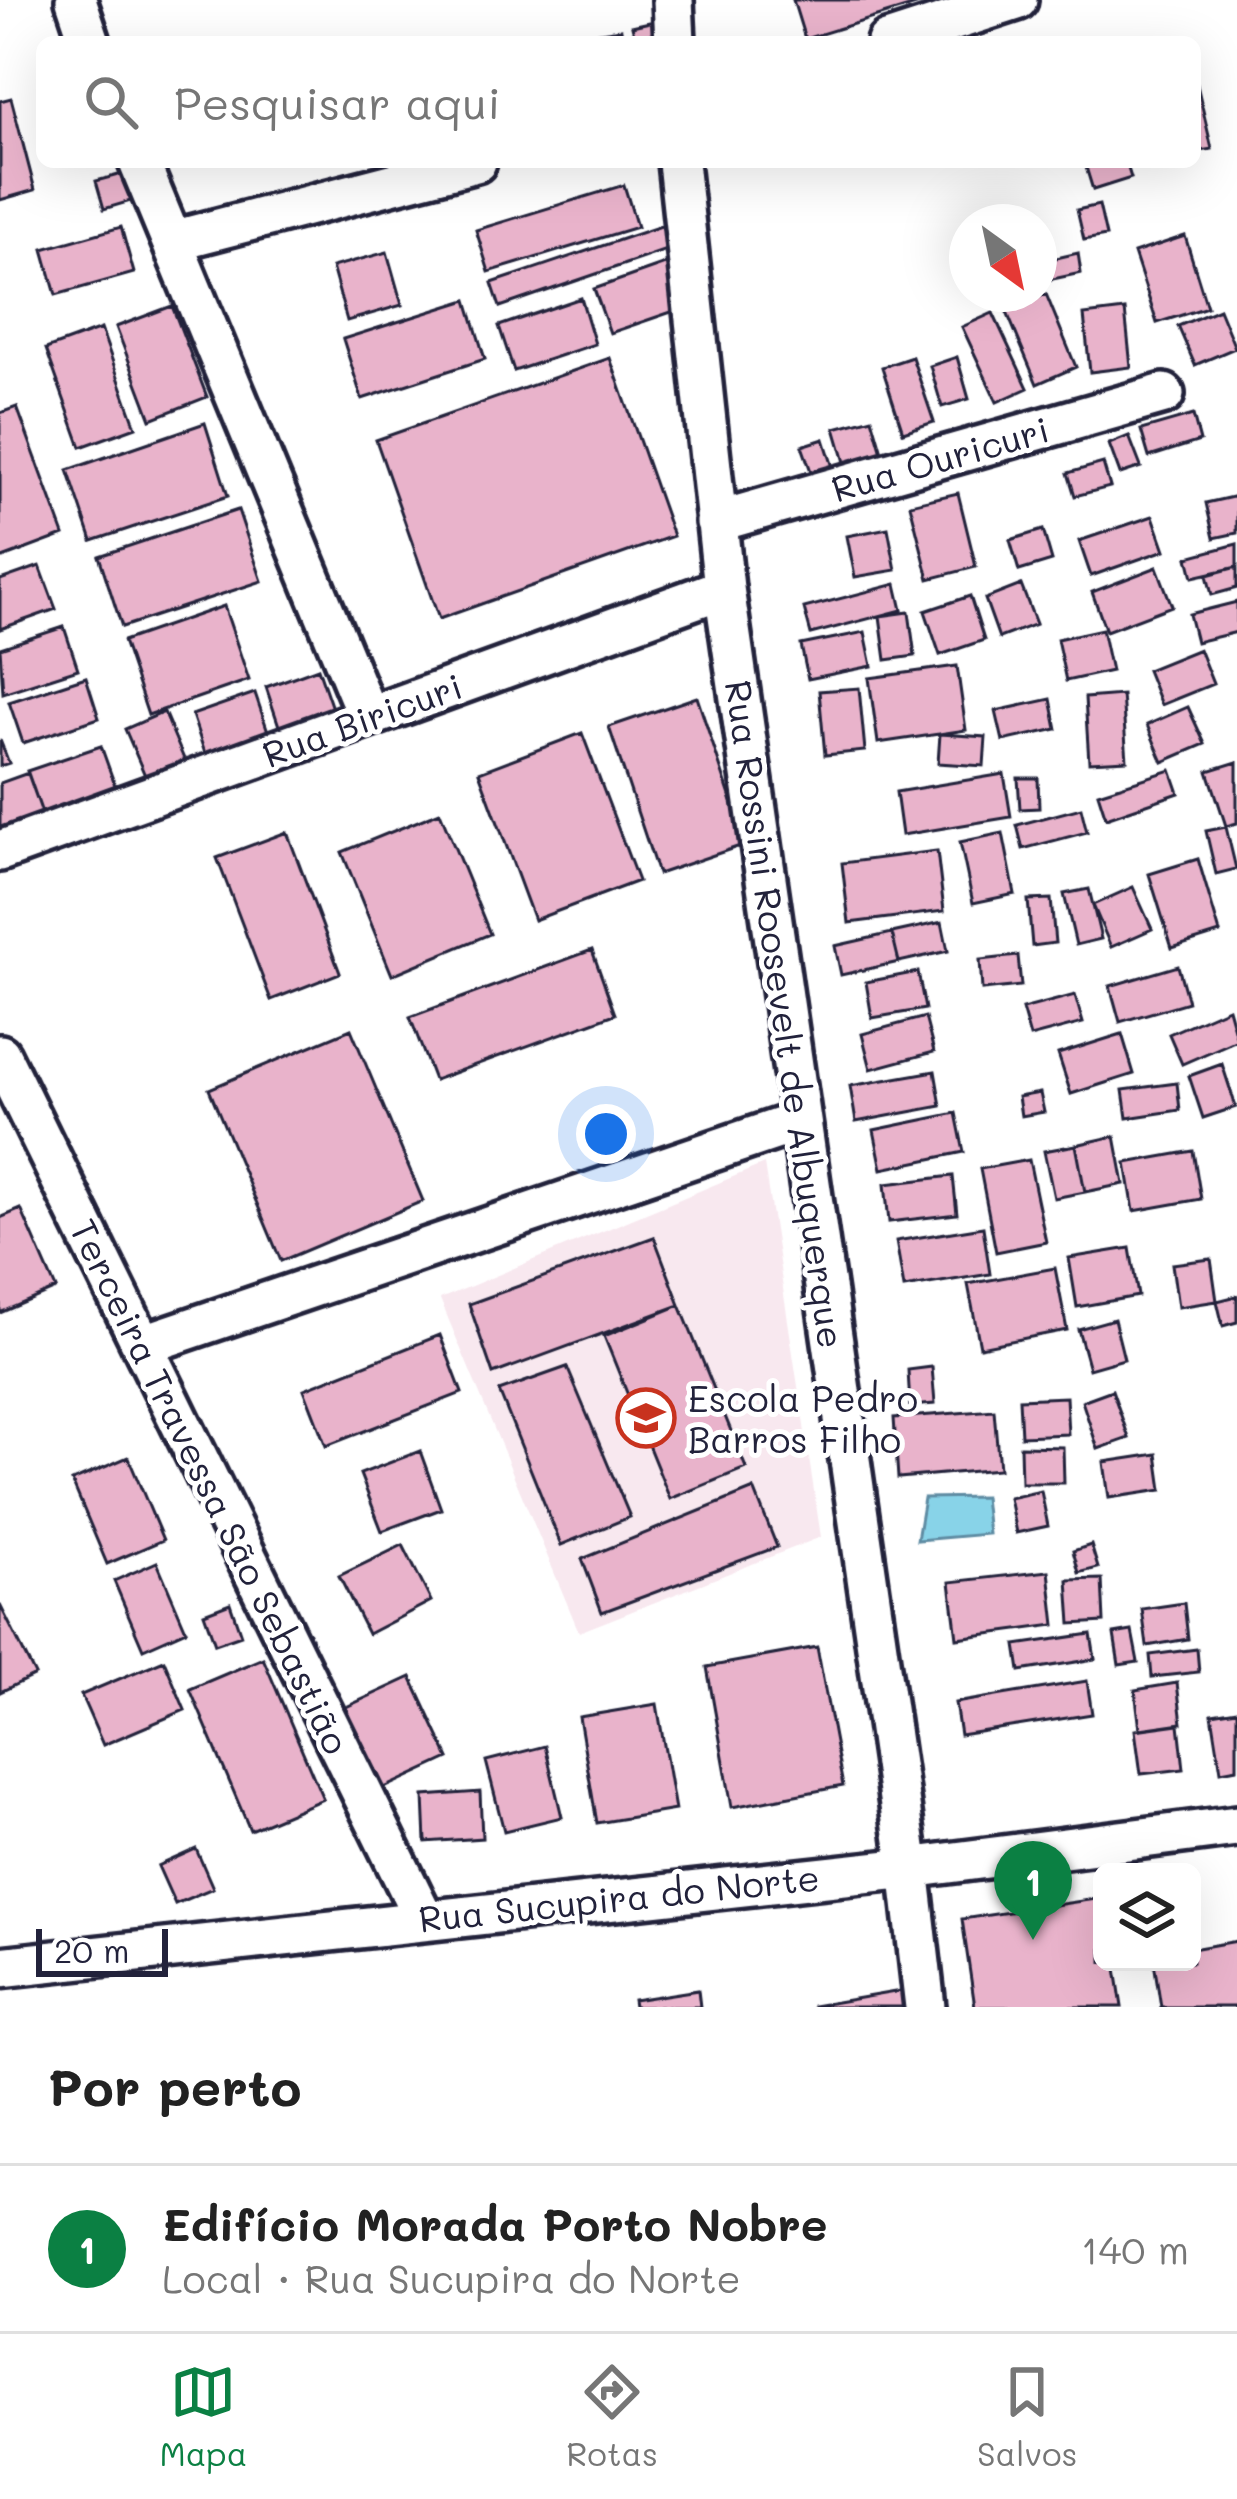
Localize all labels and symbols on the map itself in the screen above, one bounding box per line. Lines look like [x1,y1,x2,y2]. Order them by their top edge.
north arrow [949,204,1057,312]
street label: Rua Ouricuri [826,405,1054,511]
street label: Rua Biricuri [256,661,468,777]
street label: Rua Rossini Roosevelt de Albuquerque [716,677,856,1351]
your location [576,1104,636,1164]
street label: Terceira Travessa São Sebastião [61,1211,361,1761]
place label: Escola Pedro Barros Filho [688,1374,918,1462]
school or university icon: Escola Pedro Barros Filho [615,1387,677,1449]
pin: 1 [994,1841,1072,1940]
street label: Rua Sucupira do Norte [416,1853,822,1941]
scale bar [36,1923,168,1976]

